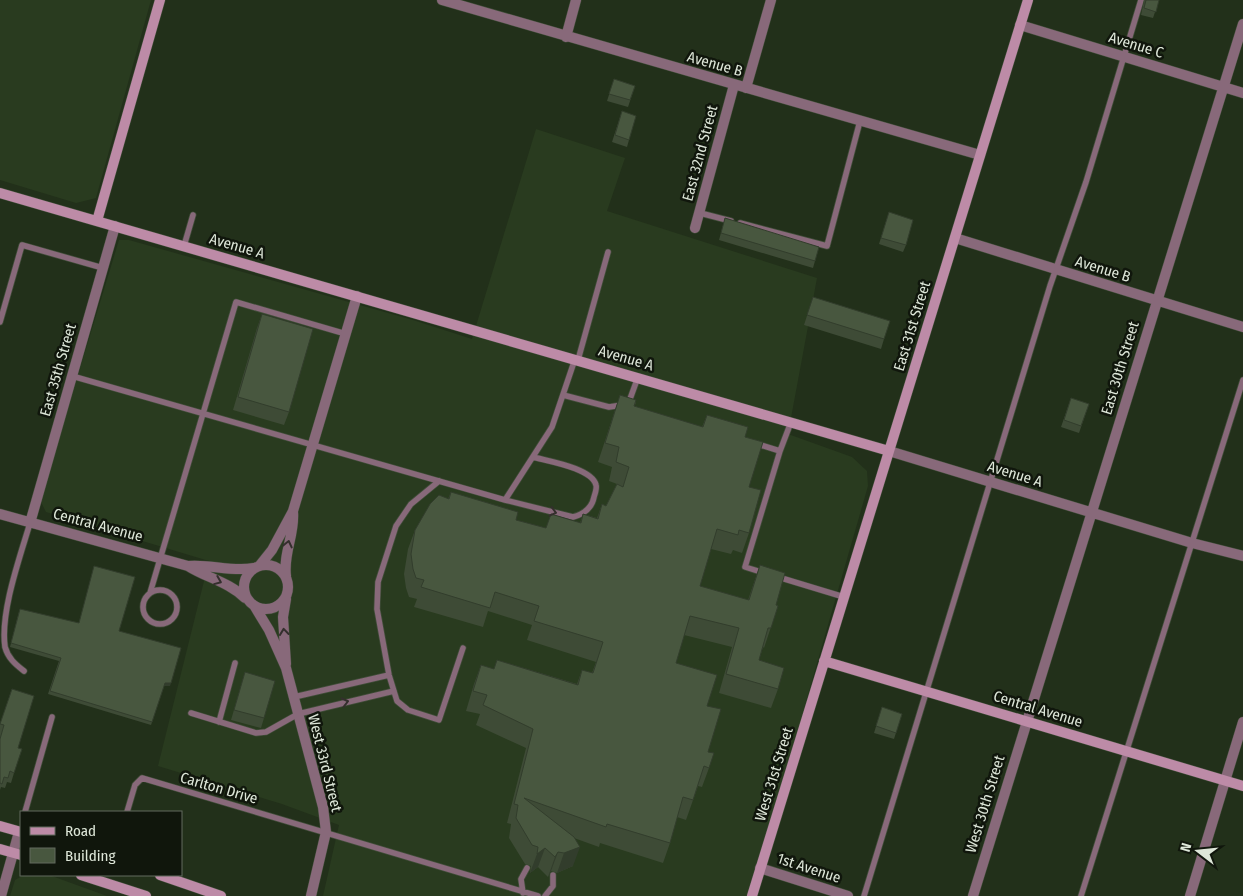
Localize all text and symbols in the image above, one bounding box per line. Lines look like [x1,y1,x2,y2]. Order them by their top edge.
street label: Avenue C [1106,28,1166,62]
street label: Avenue B [685,48,745,80]
street label: East 32nd Street [679,103,721,203]
street label: Avenue A [207,230,267,262]
street label: Avenue B [1073,252,1133,286]
street label: East 31st Street [890,279,934,373]
street label: East 30th Street [1097,319,1143,417]
street label: East 35th Street [36,321,80,418]
street label: Avenue A [596,342,656,374]
street label: Avenue A [985,457,1045,491]
street label: Central Avenue [51,504,145,546]
one-way arrow [548,506,557,517]
one-way arrow [282,539,292,548]
one-way arrow [213,575,221,585]
one-way arrow [279,627,290,635]
street label: Central Avenue [991,687,1085,731]
one-way arrow [341,698,349,708]
street label: West 33rd Street [304,712,346,814]
street label: West 31st Street [751,725,797,823]
street label: West 30th Street [962,753,1008,855]
street label: Carlton Drive [178,768,260,808]
legend [20,811,182,876]
text: Road [65,822,96,840]
north arrow [1173,826,1223,876]
text: N [1177,841,1195,854]
text: Building [65,847,116,865]
street label: 1st Avenue [775,849,843,887]

